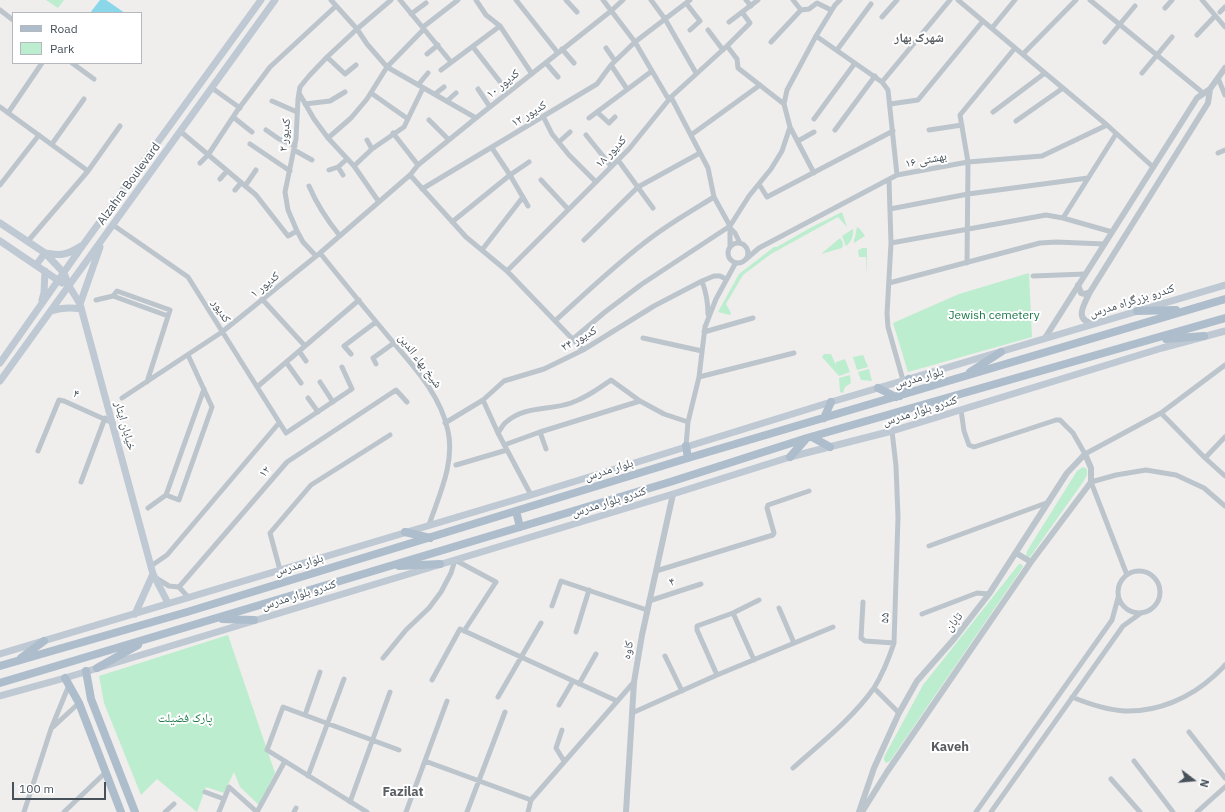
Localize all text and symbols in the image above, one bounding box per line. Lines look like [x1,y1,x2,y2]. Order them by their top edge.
legend [12,12,142,64]
text: Road [50,21,78,36]
district label: شهرک بهار [894,30,944,46]
text: Park [50,41,74,56]
street label: کدیور ۱۰ [483,66,523,102]
street label: کدیور ۱۲ [509,98,549,130]
street label: ۲ کدیور [276,118,294,152]
street label: کدیور ۱۸ [592,133,630,171]
street label: Alzahra Boulevard [94,140,164,228]
street label: ۱۶ بهشتی [904,149,948,171]
street label: کدیور ۱ [248,269,282,301]
street label: کندرو بزرگراه مدرس [1088,281,1176,321]
street label: کدیور [208,297,234,325]
park label: Jewish cemetery [948,309,1040,323]
street label: کدیور ۲۴ [559,323,599,355]
street label: شیخ بهاء الدین [395,331,445,391]
street label: بلوار مدرس [893,364,945,392]
street label: ۴ [71,386,81,402]
street label: کندرو بلوار مدرس [881,393,959,429]
street label: خیابان ایثار [111,400,139,452]
street label: بلوار مدرس [583,456,635,484]
street label: ۱۲ [256,463,274,481]
street label: کندرو بلوار مدرس [570,484,648,520]
street label: بلوار مدرس [273,551,325,579]
street label: ۴ [667,574,677,590]
street label: کندرو بلوار مدرس [260,577,338,613]
street label: تابان [942,609,966,635]
street label: ۵۵ [878,612,892,624]
street label: کاوه [619,640,637,660]
park label: پارک فضیلت [158,712,212,726]
district label: Kaveh [931,739,969,755]
north arrow [1173,760,1213,800]
scale bar [14,774,108,800]
text: N [1197,778,1212,789]
text: 100 m [19,781,54,796]
district label: Fazilat [382,784,424,800]

